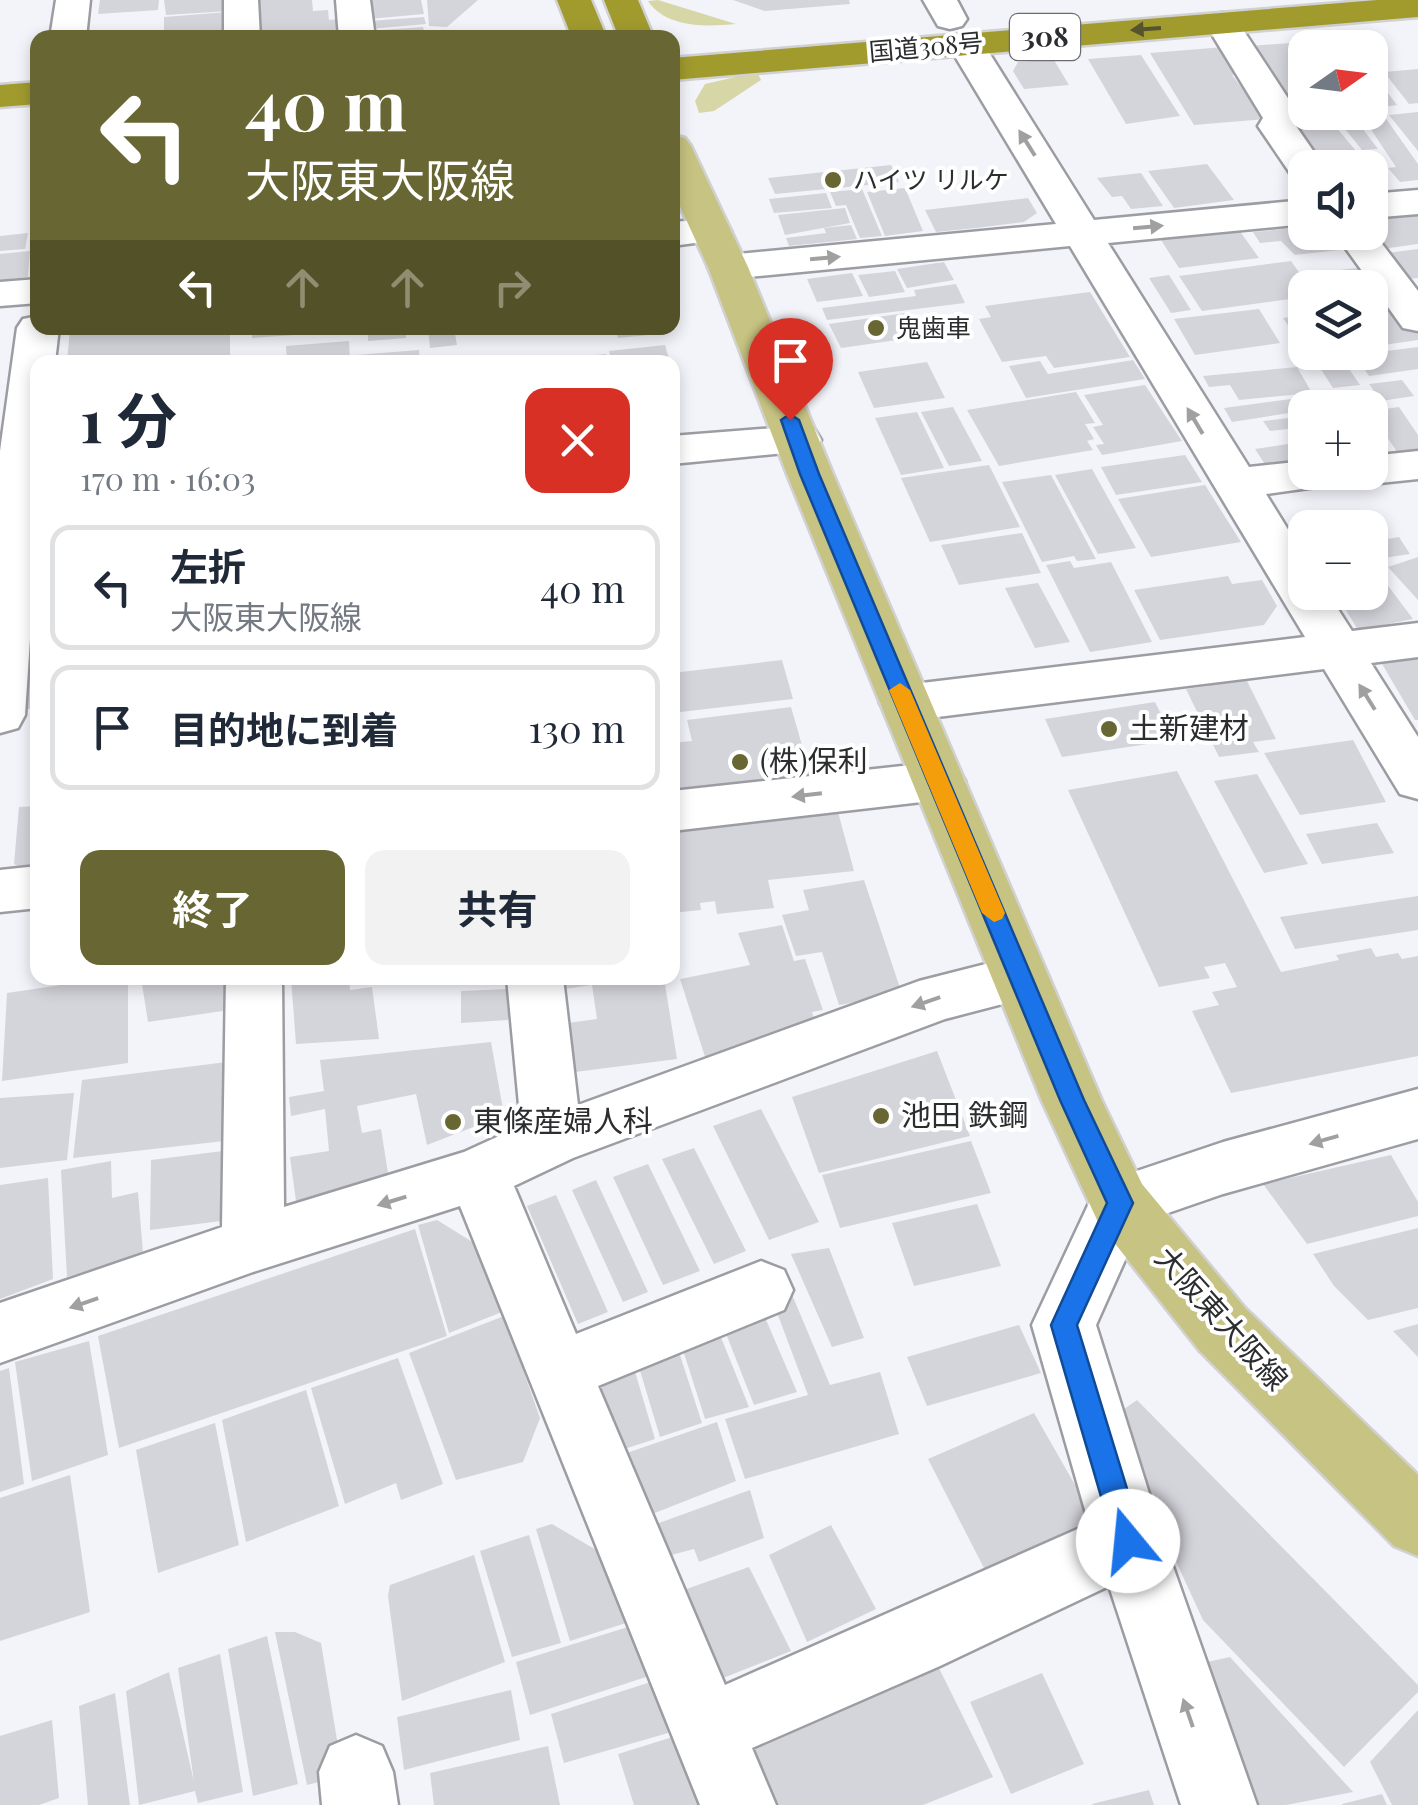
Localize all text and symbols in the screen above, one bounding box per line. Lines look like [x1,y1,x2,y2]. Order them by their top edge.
road number: 308 [1010,14,1080,60]
one-way arrow [1130,21,1162,37]
street label: 国道308号 [868,24,984,67]
north arrow [1288,30,1388,130]
map controls [1288,30,1388,610]
text: 40 m [245,55,407,149]
icon: left [80,70,210,200]
one-way arrow [1018,129,1036,157]
text: 大阪東大阪線 [245,148,515,208]
button: sound [1288,150,1388,250]
place label: ハイツ リルケ [853,162,1009,195]
marker: ハイツ リルケ [822,169,844,191]
one-way arrow [1133,219,1165,235]
one-way arrow [809,250,841,266]
icon: left [170,260,225,315]
icon: ahead [275,260,330,315]
icon: ahead [380,260,435,315]
icon: right [485,260,540,315]
button: layers [1288,270,1388,370]
place label: 鬼歯車 [896,310,971,343]
marker: 鬼歯車 [865,317,887,339]
pin [748,318,833,421]
icon: arrive [763,333,818,388]
text: 1 分 [80,378,177,458]
button: close [525,388,630,493]
button: + [1288,390,1388,490]
one-way arrow [1187,407,1204,435]
text: 170 m · 16:03 [80,456,255,499]
button: − [1288,510,1388,610]
text: 左折 [170,540,246,591]
icon: left [85,560,140,615]
text: 40 m [540,562,625,613]
text: 大阪東大阪線 [170,594,362,637]
one-way arrow [1359,683,1376,711]
icon: arrive [85,700,140,755]
text: 130 m [528,702,625,753]
text: 目的地に到着 [170,703,398,754]
place label: 土新建材 [1129,707,1249,747]
marker: 土新建材 [1098,718,1120,740]
place label: (株)保利 [760,740,868,780]
marker: (株)保利 [729,751,751,773]
one-way arrow [790,787,822,803]
button: 終了 [80,850,345,965]
button: 共有 [365,850,630,965]
one-way arrow [911,995,941,1010]
place label: 池田 鉄鋼 [901,1094,1028,1134]
place label: 東條産婦人科 [473,1100,653,1140]
marker: 池田 鉄鋼 [870,1105,892,1127]
marker: 東條産婦人科 [442,1111,464,1133]
one-way arrow [1308,1133,1339,1148]
one-way arrow [377,1194,407,1209]
street label: 大阪東大阪線 [1147,1237,1298,1398]
one-way arrow [69,1297,99,1312]
position arrow [1076,1489,1180,1593]
one-way arrow [1179,1697,1194,1727]

